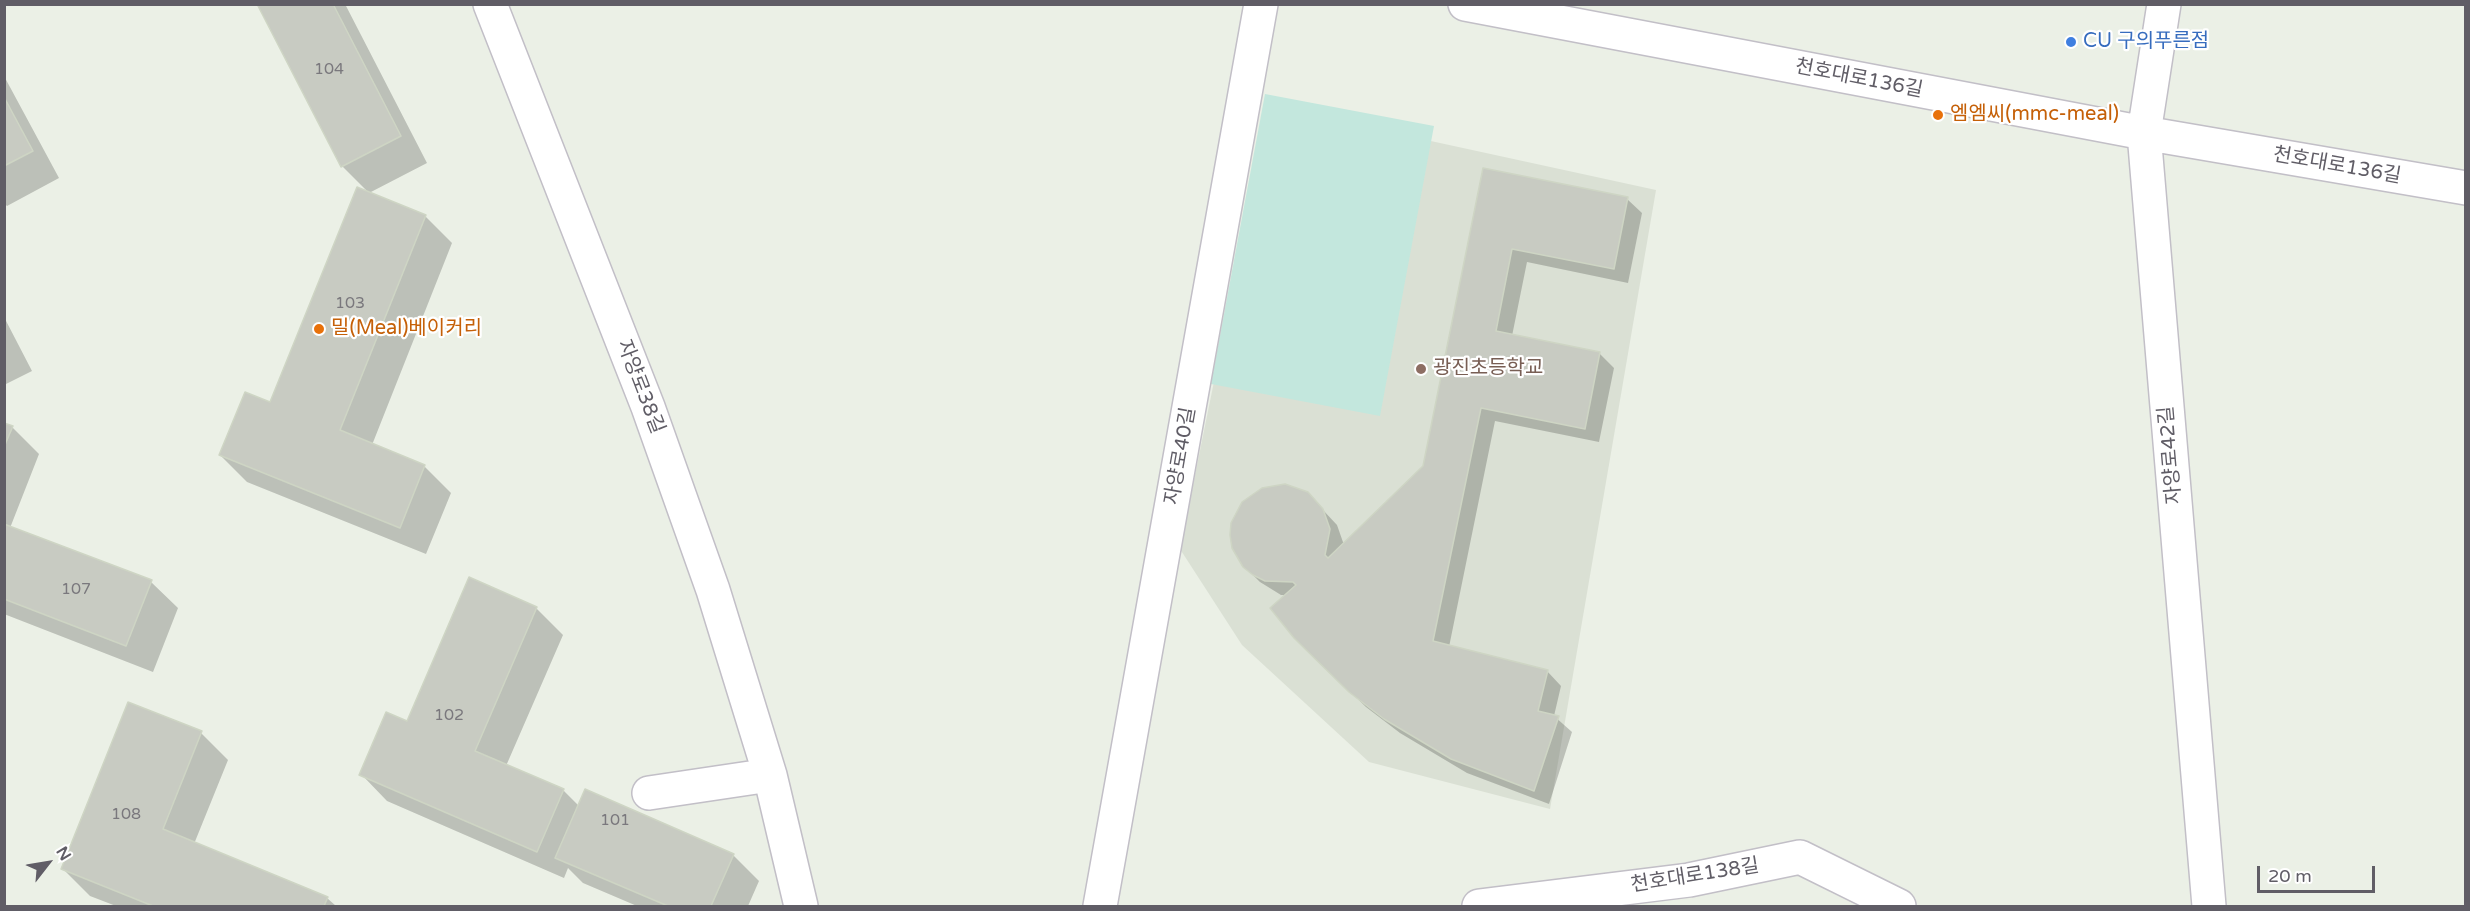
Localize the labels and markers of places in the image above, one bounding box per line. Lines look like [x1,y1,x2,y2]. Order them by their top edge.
place label: CU 구의푸른점 [2083,30,2209,54]
marker: CU 구의푸른점 [2064,35,2078,49]
place label: 엠엠씨(mmc-meal) [1950,103,2119,127]
marker: 엠엠씨(mmc-meal) [1931,108,1945,122]
place label: 밀(Meal)베이커리 [331,317,482,341]
marker: 밀(Meal)베이커리 [312,322,326,336]
place label: 광진초등학교 [1433,357,1543,381]
marker: 광진초등학교 [1414,362,1428,376]

